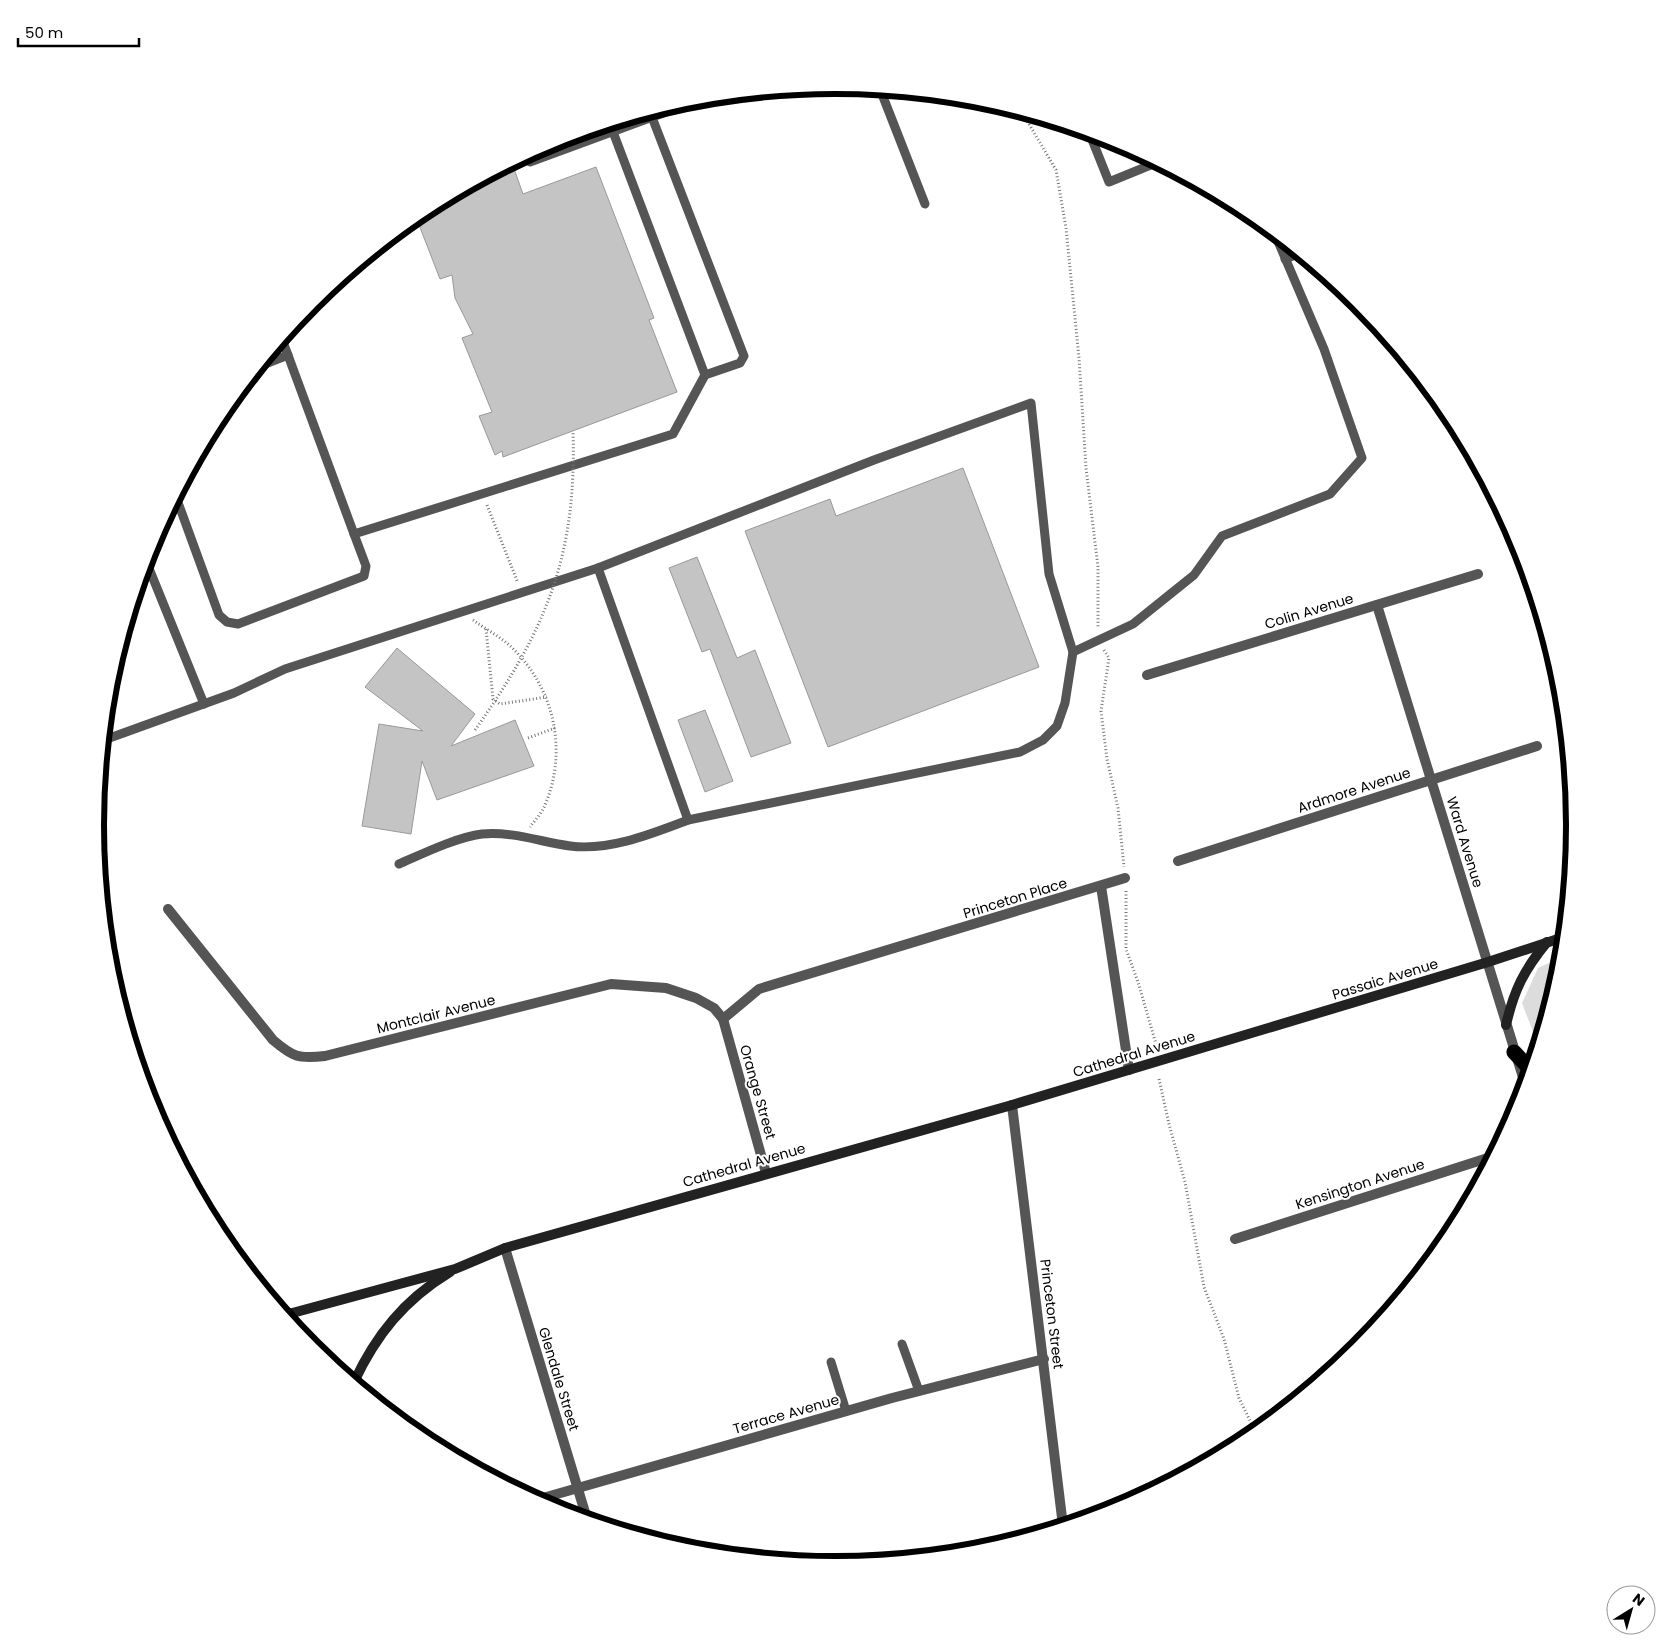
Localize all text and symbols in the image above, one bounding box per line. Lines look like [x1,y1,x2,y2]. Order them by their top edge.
scale bar [18,15,139,47]
text: 50 m [25,22,63,43]
street label: Colin Avenue [1262,588,1356,634]
street label: Ardmore Avenue [1295,762,1413,818]
street label: Ward Avenue [1442,794,1488,890]
street label: Princeton Place [961,873,1070,923]
street label: Passaic Avenue [1330,953,1441,1005]
street label: Montclair Avenue [375,990,498,1038]
street label: Cathedral Avenue [1070,1026,1198,1082]
street label: Orange Street [735,1042,781,1142]
street label: Cathedral Avenue [680,1138,808,1192]
street label: Kensington Avenue [1293,1154,1427,1214]
street label: Princeton Street [1035,1258,1069,1370]
street label: Glendale Street [534,1325,584,1433]
street label: Terrace Avenue [731,1389,842,1439]
north arrow [1606,1585,1656,1635]
text: N [1629,1588,1649,1611]

